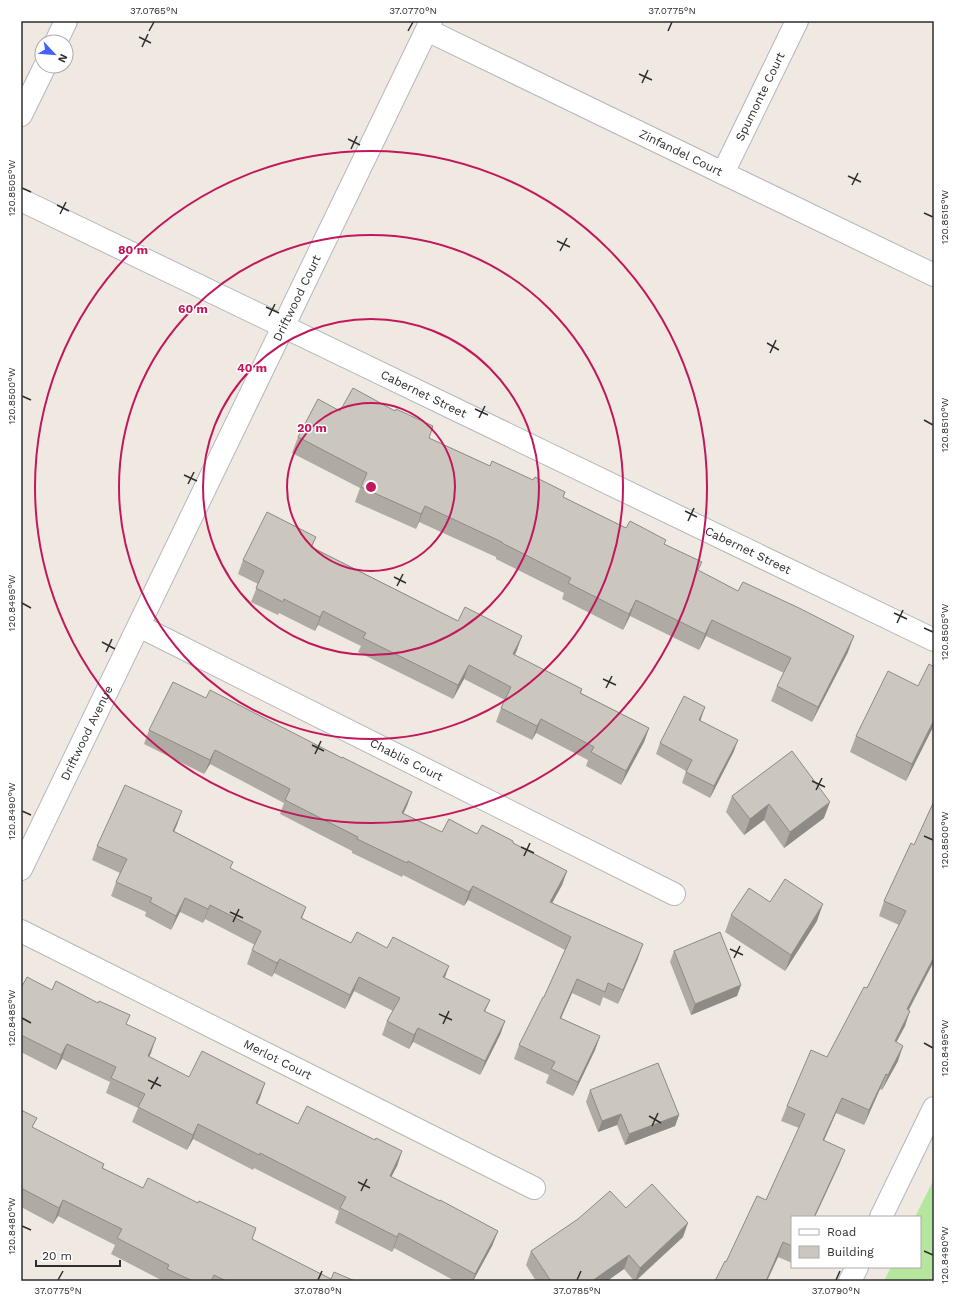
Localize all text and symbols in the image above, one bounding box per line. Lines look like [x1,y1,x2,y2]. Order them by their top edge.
text: 37.0765°N [130,5,178,16]
text: 37.0770°N [389,5,437,16]
text: 37.0775°N [648,5,696,16]
north arrow [34,34,74,74]
street label: Spumonte Court [733,50,788,143]
text: N [55,52,70,65]
street label: Zinfandel Court [637,127,725,179]
text: 120.8505°W [6,159,17,216]
text: 120.8515°W [939,189,950,244]
text: 80 m [118,243,148,257]
street label: Driftwood Court [270,253,324,344]
text: 60 m [178,302,208,316]
text: 40 m [237,361,267,375]
text: 120.8500°W [6,367,17,425]
street label: Cabernet Street [378,367,469,421]
text: 120.8510°W [939,397,950,452]
text: 20 m [297,421,327,435]
centre of rings [364,480,378,494]
street label: Cabernet Street [703,524,793,577]
text: 120.8495°W [6,574,17,631]
text: 120.8505°W [939,603,950,660]
street label: Driftwood Avenue [58,683,116,783]
street label: Chablis Court [368,736,445,784]
text: 120.8490°W [6,782,17,840]
text: 120.8500°W [939,811,950,869]
text: 120.8485°W [6,989,17,1046]
text: 120.8495°W [939,1019,950,1076]
street label: Merlot Court [241,1037,314,1082]
text: 120.8480°W [6,1197,17,1255]
legend [791,1216,921,1268]
text: Road [827,1225,856,1239]
text: 120.8490°W [939,1226,950,1284]
scale bar [36,1242,120,1268]
text: Building [827,1245,874,1259]
text: 20 m [42,1249,72,1263]
text: 37.0775°N [34,1285,82,1296]
text: 37.0780°N [294,1285,342,1296]
text: 37.0785°N [553,1285,601,1296]
text: 37.0790°N [812,1285,860,1296]

